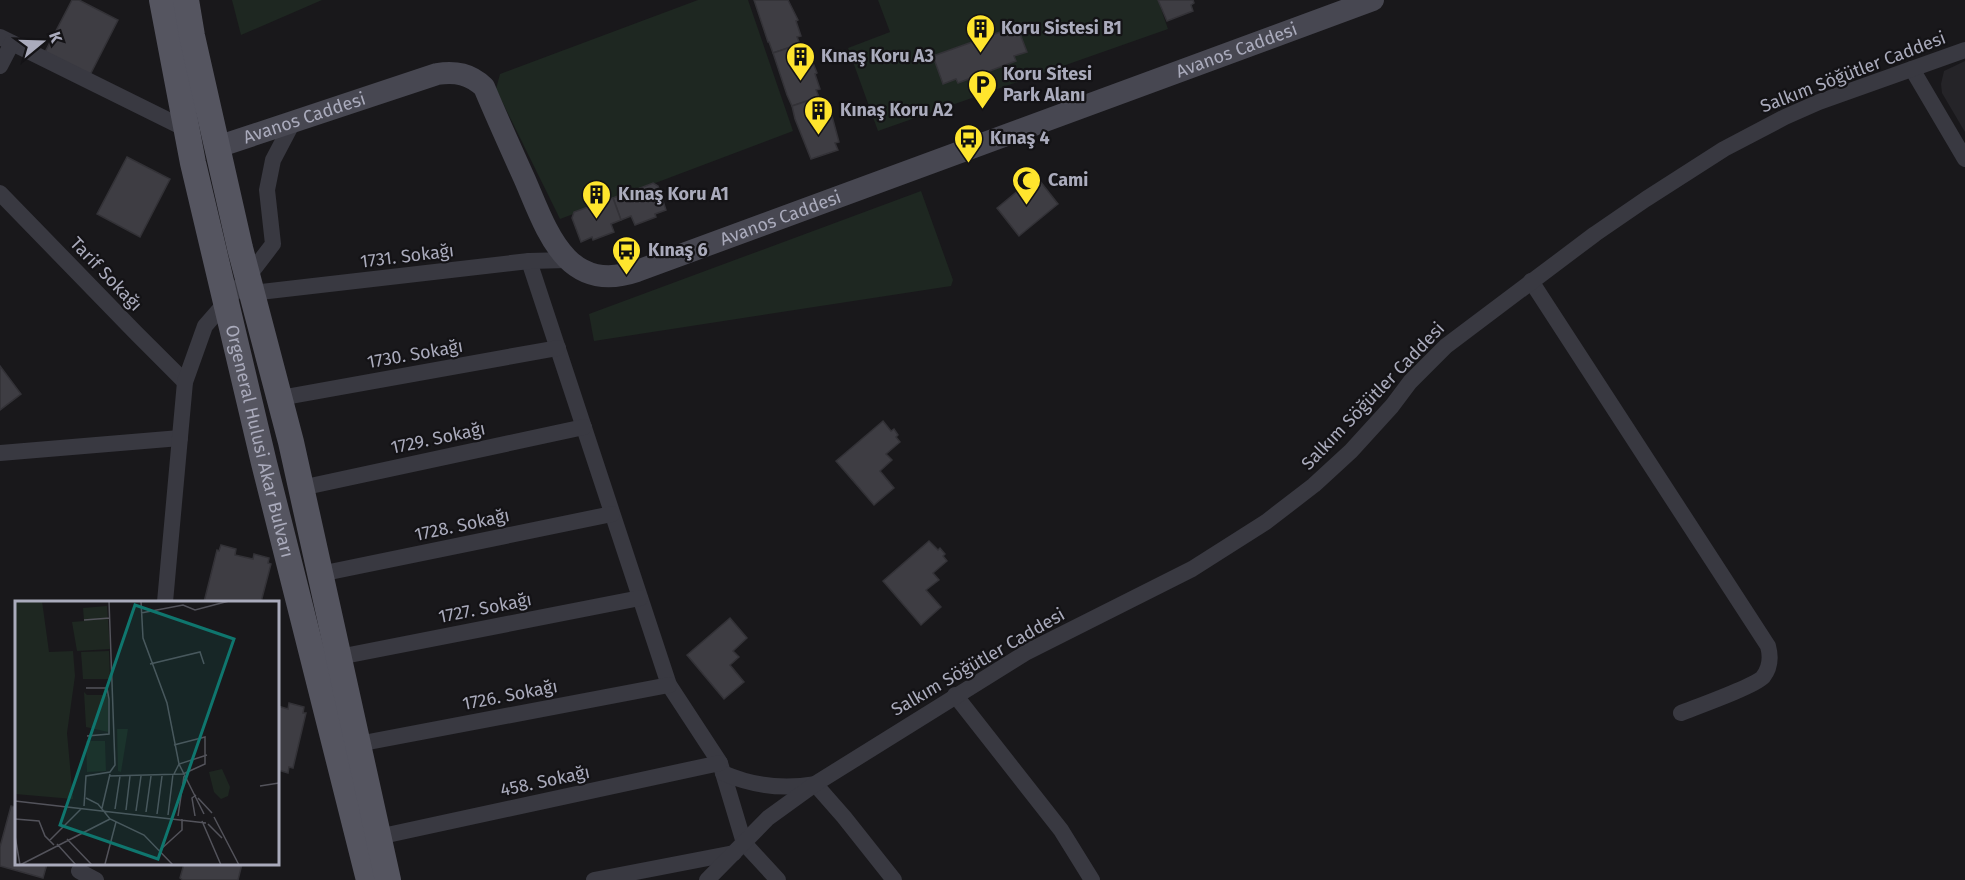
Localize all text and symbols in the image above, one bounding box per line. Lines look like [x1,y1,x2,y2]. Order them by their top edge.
north arrow [12,12,72,72]
building icon: Koru Sistesi B1 [964,12,996,54]
place label: Koru Sistesi B1 [1001,17,1122,39]
street label: Avanos Caddesi [1173,18,1300,83]
street label: Salkım Söğütler Caddesi [1757,26,1949,118]
text: K [45,29,67,46]
building icon: Kınaş Koru A3 [784,40,816,82]
place label: Kınaş Koru A3 [821,45,934,67]
place label: Koru Sitesi Park Alanı [1003,63,1092,106]
parking icon: Koru Sitesi Park Alanı [966,68,998,110]
street label: Avanos Caddesi [240,88,368,149]
building icon: Kınaş Koru A2 [803,94,835,136]
place label: Kınaş Koru A2 [840,99,953,121]
bus stop icon: Kınaş 4 [953,122,985,164]
place label: Kınaş 4 [990,127,1050,149]
mosque icon: Cami [1011,164,1043,206]
place label: Cami [1048,169,1088,191]
building icon: Kınaş Koru A1 [581,178,613,220]
place label: Kınaş Koru A1 [618,183,729,205]
street label: Avanos Caddesi [717,186,844,251]
street label: Tarif Sokağı [65,232,147,316]
bus stop icon: Kınaş 6 [611,234,643,276]
street label: 1731. Sokağı [359,239,455,273]
place label: Kınaş 6 [648,239,708,261]
street label: Salkım Söğütler Caddesi [1297,318,1449,474]
street label: Orgeneral Hulusi Akar Bulvarı [221,323,298,560]
street label: 1730. Sokağı [365,335,465,373]
street label: 1729. Sokağı [389,417,487,459]
street label: 1728. Sokağı [412,504,512,546]
street label: 1727. Sokağı [436,588,534,628]
inset map [15,601,279,865]
street label: Salkım Söğütler Caddesi [887,603,1069,721]
street label: 1726. Sokağı [461,675,559,715]
street label: 458. Sokağı [498,761,592,801]

